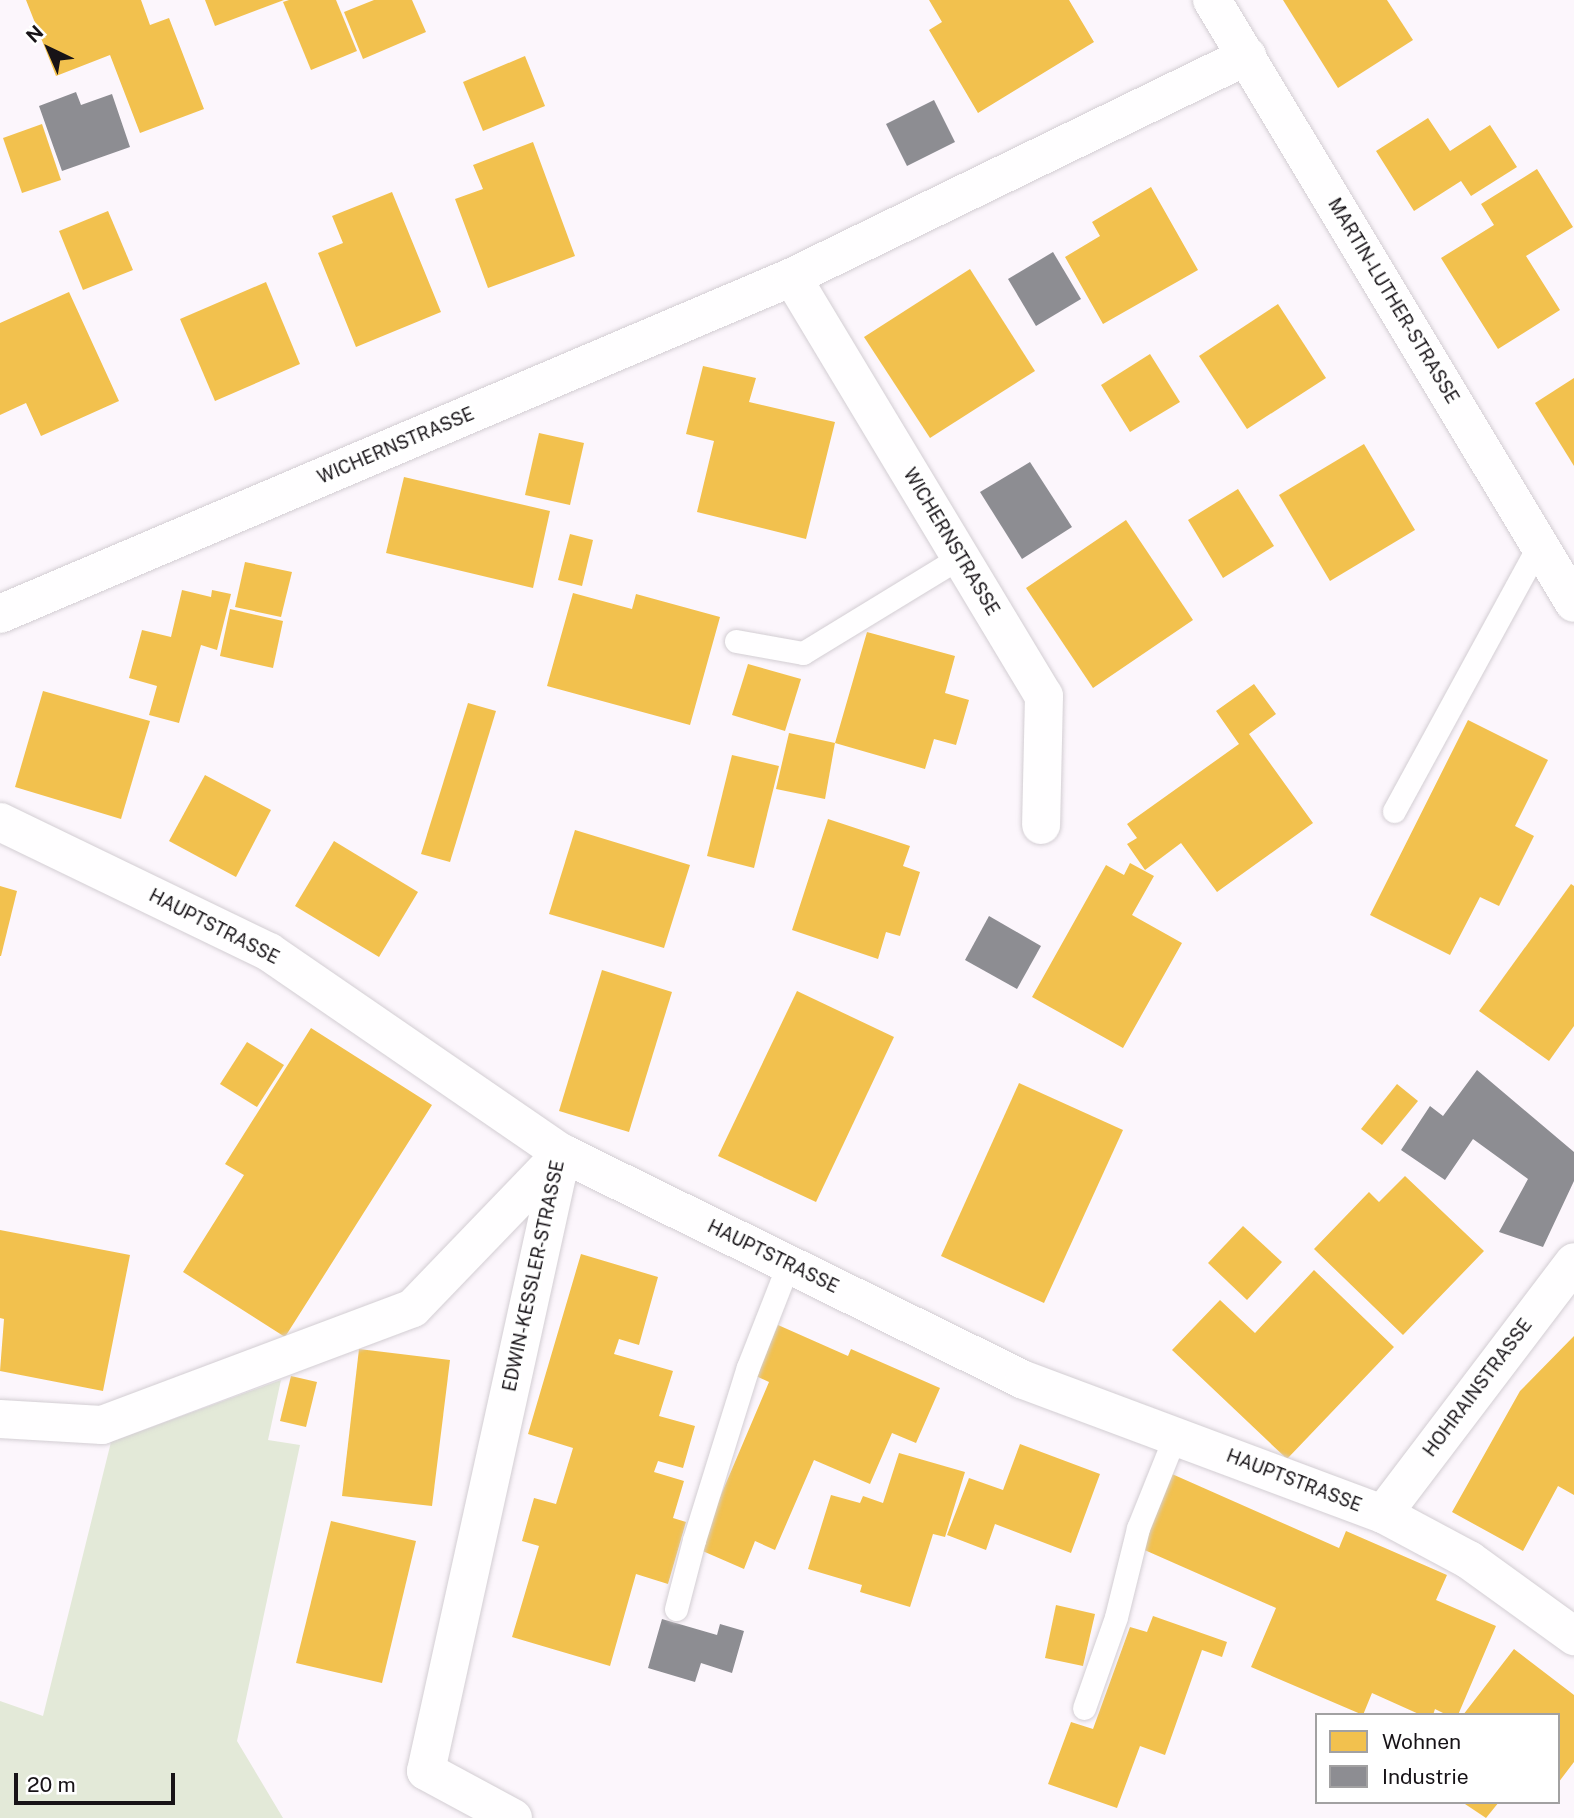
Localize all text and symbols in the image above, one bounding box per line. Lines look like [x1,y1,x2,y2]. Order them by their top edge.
north arrow [14,14,84,84]
text: N [21,21,47,47]
street label: MARTIN-LUTHER-STRASSE [1323,194,1463,408]
street label: WICHERNSTRASSE [314,403,478,489]
street label: WICHERNSTRASSE [898,464,1004,620]
street label: HAUPTSTRASSE [145,885,283,969]
street label: EDWIN-KESSLER-STRASSE [499,1158,569,1394]
street label: HAUPTSTRASSE [704,1216,842,1298]
street label: HOHRAINSTRASSE [1419,1315,1537,1461]
street label: HAUPTSTRASSE [1223,1445,1365,1517]
legend [1315,1713,1560,1804]
text: Wohnen [1382,1729,1461,1754]
scale bar [18,1758,178,1802]
text: Industrie [1382,1764,1469,1789]
text: 20 m [27,1772,76,1797]

